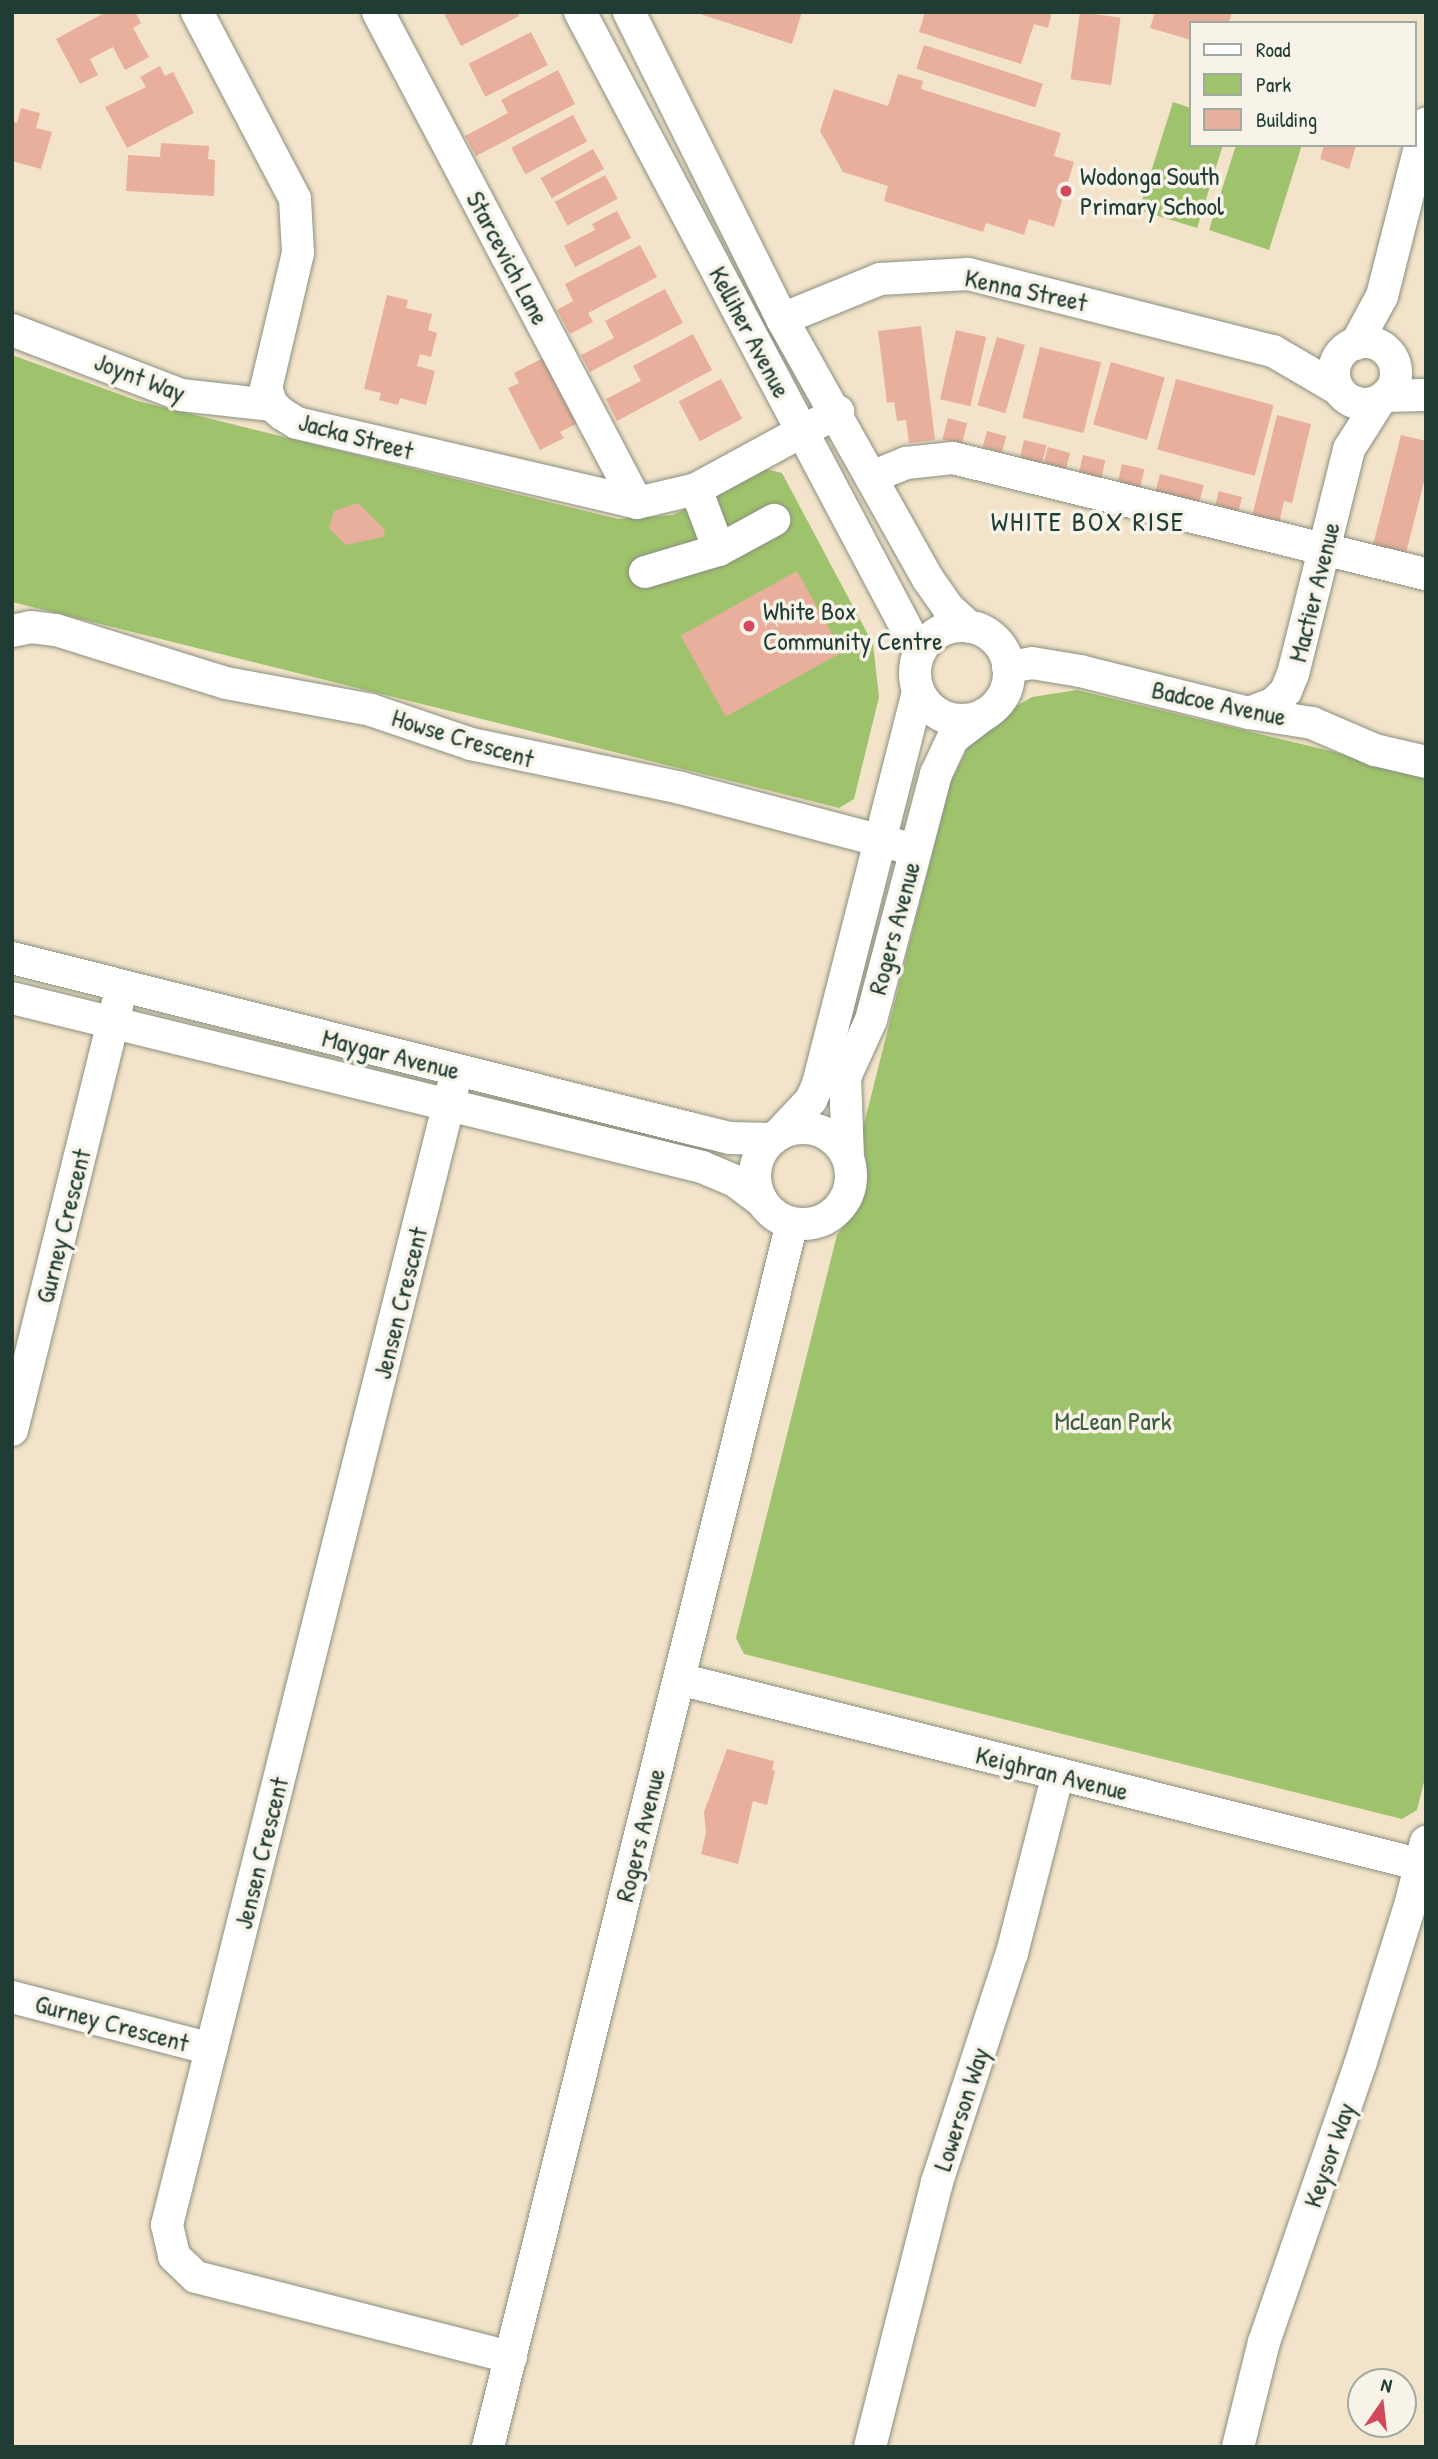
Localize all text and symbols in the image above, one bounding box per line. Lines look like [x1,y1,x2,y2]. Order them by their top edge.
legend [1190,21,1417,147]
text: Road [1256,35,1290,64]
text: Park [1256,70,1291,99]
text: Building [1256,105,1317,134]
place label: Wodonga South Primary School [1080,160,1224,222]
marker: Wodonga South Primary School [1058,183,1074,199]
street label: Starcevich Lane [460,186,556,330]
street label: Kelliher Avenue [702,261,798,403]
street label: Kenna Street [962,262,1090,318]
street label: Joynt Way [90,345,190,409]
street label: Jacka Street [295,406,417,466]
district label: WHITE BOX RISE [993,504,1183,538]
street label: Mactier Avenue [1282,519,1346,665]
place label: White Box Community Centre [763,595,943,656]
marker: White Box Community Centre [741,618,757,634]
street label: Badcoe Avenue [1149,674,1289,732]
street label: Howse Crescent [388,702,538,774]
street label: Rogers Avenue [861,858,927,998]
street label: Maygar Avenue [319,1022,463,1086]
street label: Gurney Crescent [29,1146,97,1306]
street label: Jensen Crescent [366,1224,434,1382]
park label: McLean Park [1055,1405,1171,1437]
street label: Keighran Avenue [972,1739,1132,1807]
street label: Rogers Avenue [608,1765,672,1905]
street label: Jensen Crescent [227,1774,295,1932]
street label: Gurney Crescent [32,1988,192,2058]
street label: Lowerson Way [926,2043,996,2175]
street label: Keysor Way [1297,2099,1361,2211]
north arrow [1347,2368,1417,2438]
text: N [1379,2371,1395,2398]

